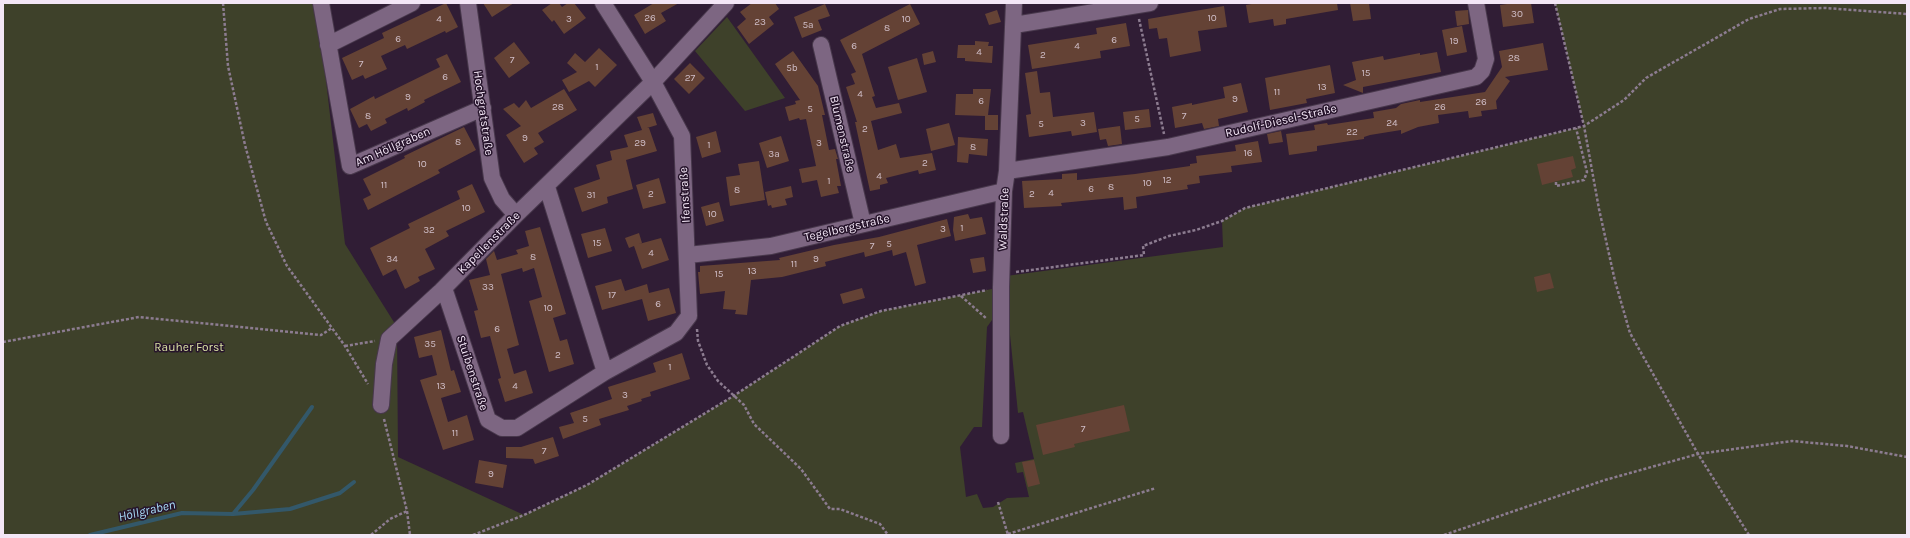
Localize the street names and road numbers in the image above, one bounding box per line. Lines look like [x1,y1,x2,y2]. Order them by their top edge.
street label: Hochgratstraße [470,70,496,156]
street label: Blumenstraße [826,94,858,174]
street label: Rudolf-Diesel-Straße [1224,101,1338,141]
street label: Am Höllgraben [353,124,433,170]
street label: Ifenstraße [676,167,694,223]
street label: Waldstraße [996,187,1012,251]
street label: Kapellenstraße [455,209,523,277]
street label: Tegelbergstraße [803,211,891,245]
street label: Stuibenstraße [453,333,491,413]

